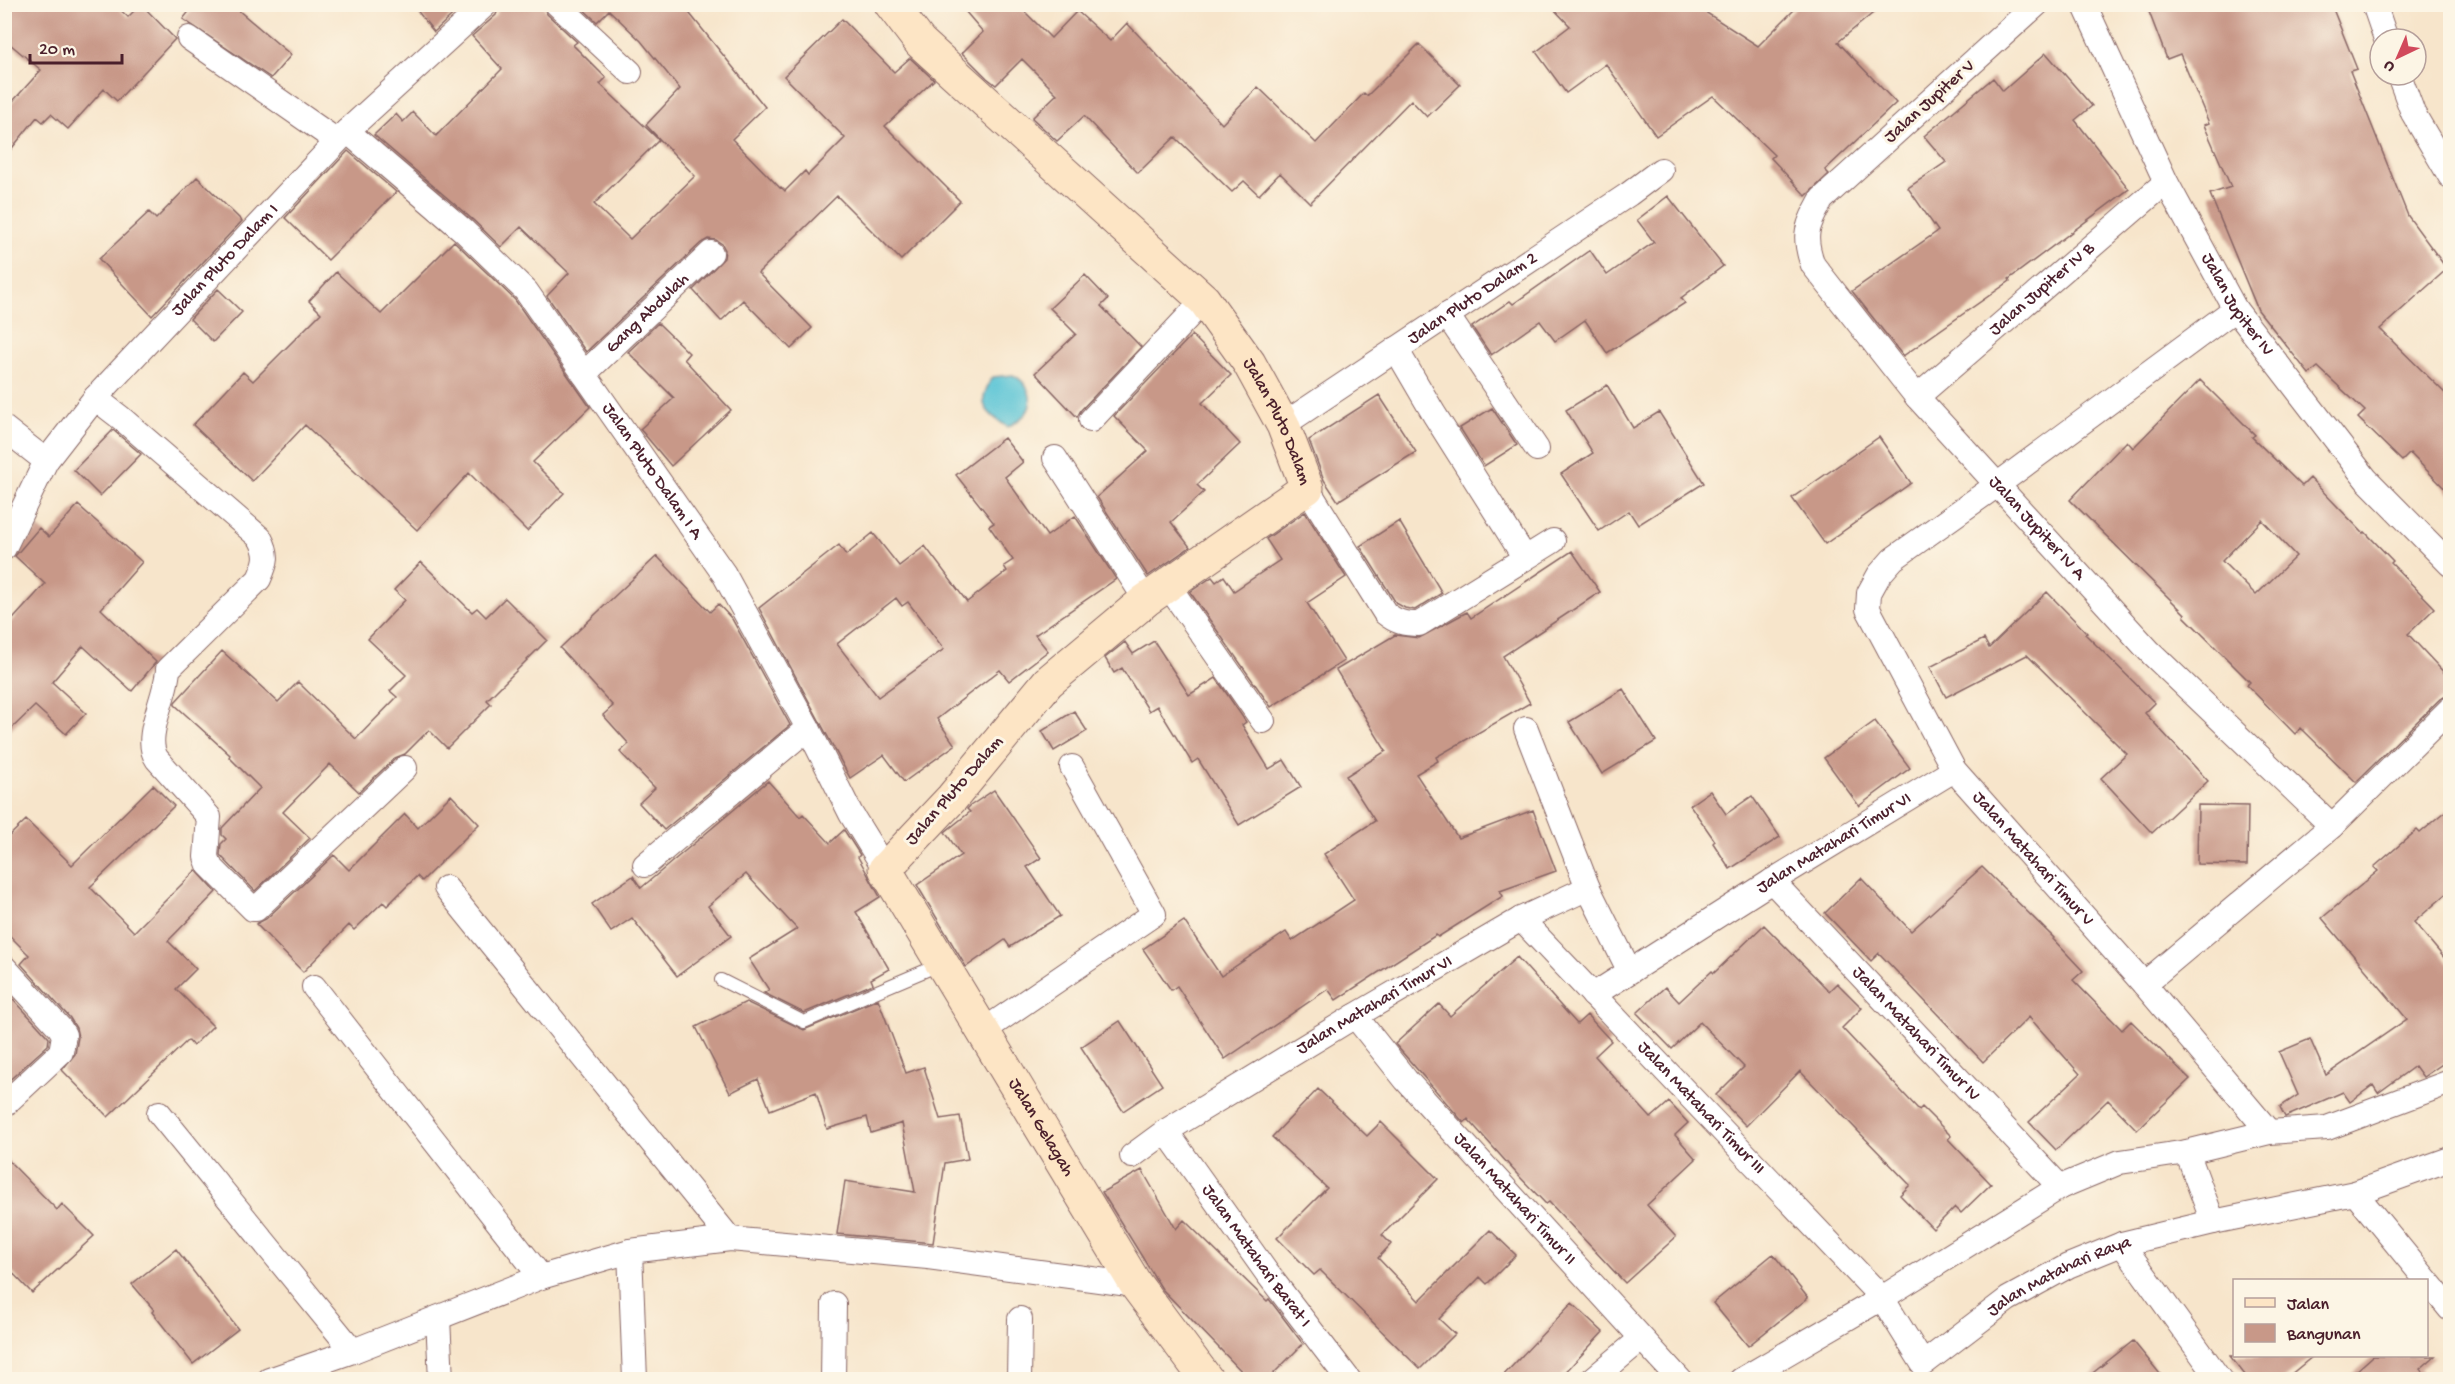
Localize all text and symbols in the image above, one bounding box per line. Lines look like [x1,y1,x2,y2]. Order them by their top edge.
scale bar [30,27,122,65]
north arrow [2368,27,2428,87]
text: 20 m [39,40,75,61]
text: U [2380,55,2400,75]
street label: Jalan Jupiter V [1880,56,1980,148]
street label: Jalan Pluto Dalam I [167,200,283,321]
street label: Jalan Jupiter IV B [1985,237,2099,340]
street label: Jalan Pluto Dalam 2 [1404,248,1541,349]
street label: Jalan Jupiter IV [2196,250,2278,360]
street label: Gang Abdulah [602,268,694,358]
street label: Jalan Pluto Dalam [1238,354,1315,488]
street label: Jalan Pluto Dalam I A [597,399,708,544]
street label: Jalan Jupiter IV A [1984,472,2091,586]
street label: Jalan Pluto Dalam [902,732,1008,850]
street label: Jalan Matahari Timur V [1968,787,2098,931]
street label: Jalan Matahari Timur VI [1753,788,1915,898]
street label: Jalan Matahari Timur VI [1293,951,1456,1059]
street label: Jalan Matahari Timur IV [1847,962,1984,1106]
street label: Jalan Matahari Timur III [1633,1037,1769,1179]
street label: Jalan Gelagah [1003,1075,1079,1181]
street label: Jalan Matahari Timur II [1449,1128,1580,1270]
street label: Jalan Matahari Barat I [1197,1180,1315,1332]
street label: Jalan Matahari Raya [1983,1232,2134,1321]
legend [2233,1279,2428,1357]
text: Jalan [2287,1295,2329,1316]
text: Bangunan [2286,1325,2361,1346]

